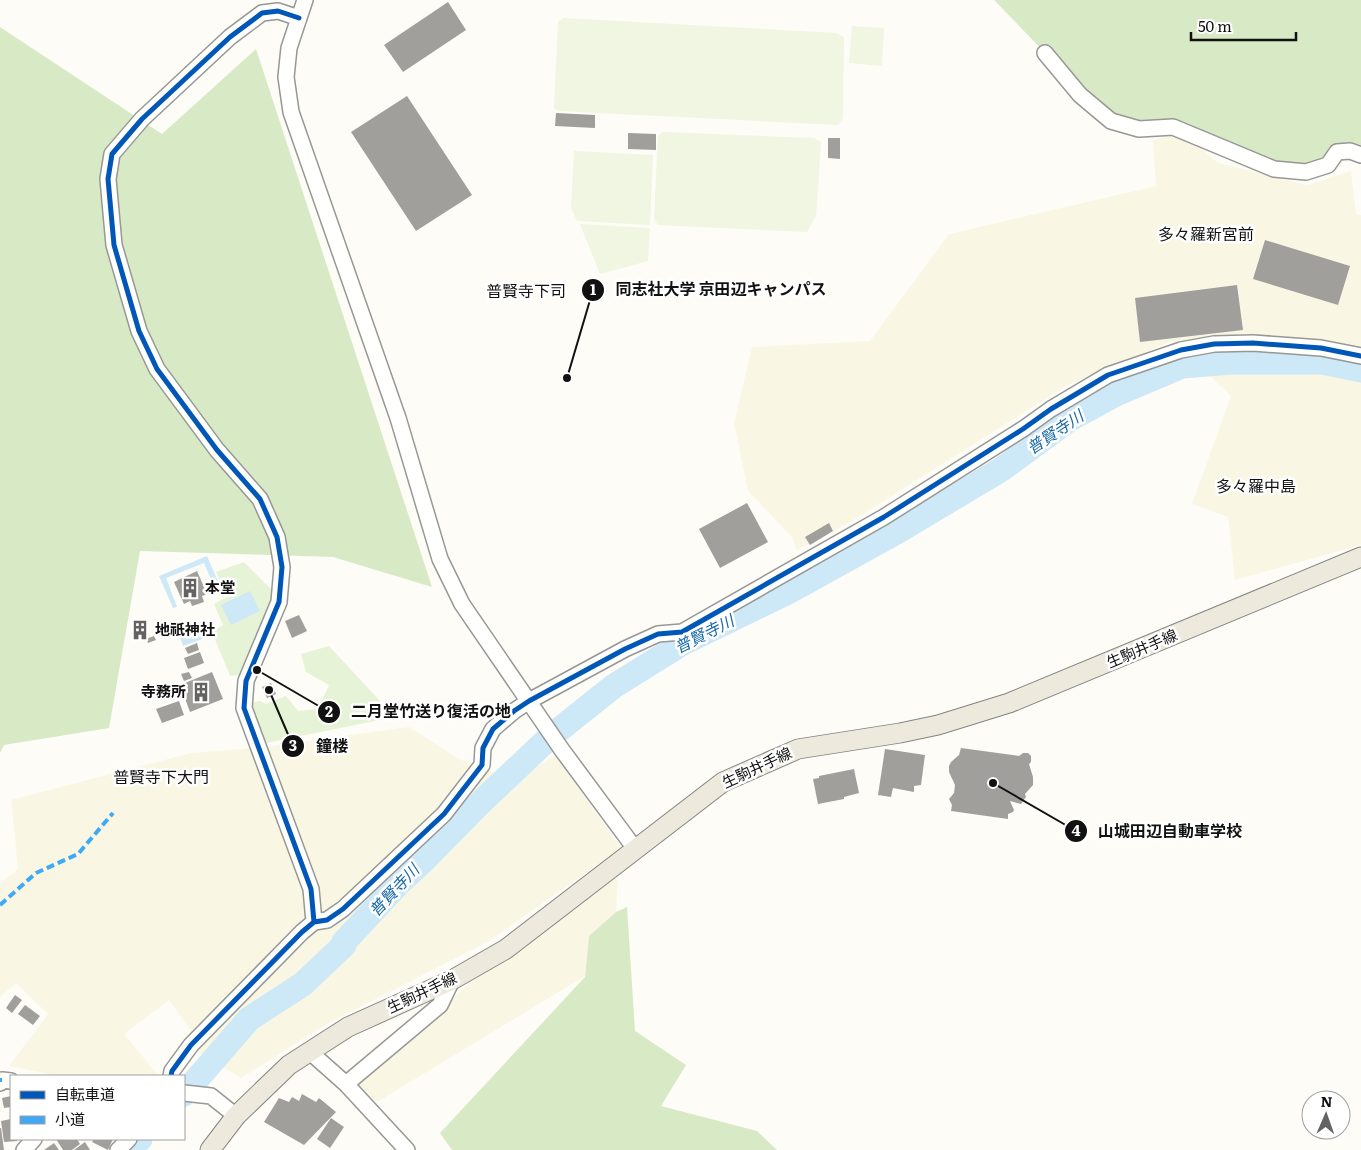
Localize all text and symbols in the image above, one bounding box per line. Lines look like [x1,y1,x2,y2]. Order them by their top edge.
scale bar [1191,10,1296,42]
text: 50 m [1198,14,1232,37]
district label: 多々羅新宮前 [1158,221,1254,245]
callout: 同志社大学 京田辺キャンパス [581,274,837,305]
text: 同志社大学 京田辺キャンパス [615,276,827,300]
text: 1 [590,277,596,300]
district label: 普賢寺下司 [486,278,566,302]
water label: 普賢寺川 [1021,402,1089,459]
district label: 多々羅中島 [1216,473,1296,497]
place label: 本堂 [205,575,235,598]
building icon: 本堂 [179,577,201,599]
water label: 普賢寺川 [670,607,739,658]
place label: 地祇神社 [155,617,215,640]
building icon: 地祇神社 [129,619,151,641]
street label: 生駒井手線 [1102,622,1180,673]
place label: 寺務所 [141,679,186,702]
building icon: 寺務所 [190,681,212,703]
callout: 二月堂竹送り復活の地 [316,696,521,727]
text: 二月堂竹送り復活の地 [351,698,511,722]
text: 2 [325,699,333,722]
callout: 鐘楼 [281,731,358,762]
text: 3 [289,733,297,756]
text: 鐘楼 [316,733,349,757]
street label: 生駒井手線 [718,740,795,793]
district label: 普賢寺下大門 [113,764,209,788]
callout: 山城田辺自動車学校 [1063,816,1252,847]
text: 4 [1071,818,1081,841]
text: 山城田辺自動車学校 [1098,818,1242,842]
water label: 普賢寺川 [363,856,425,921]
street label: 生駒井手線 [383,965,460,1018]
legend [10,1075,185,1140]
text: 自転車道 [55,1082,115,1105]
north arrow [1301,1090,1351,1140]
text: N [1320,1091,1333,1111]
text: 小道 [55,1107,85,1130]

